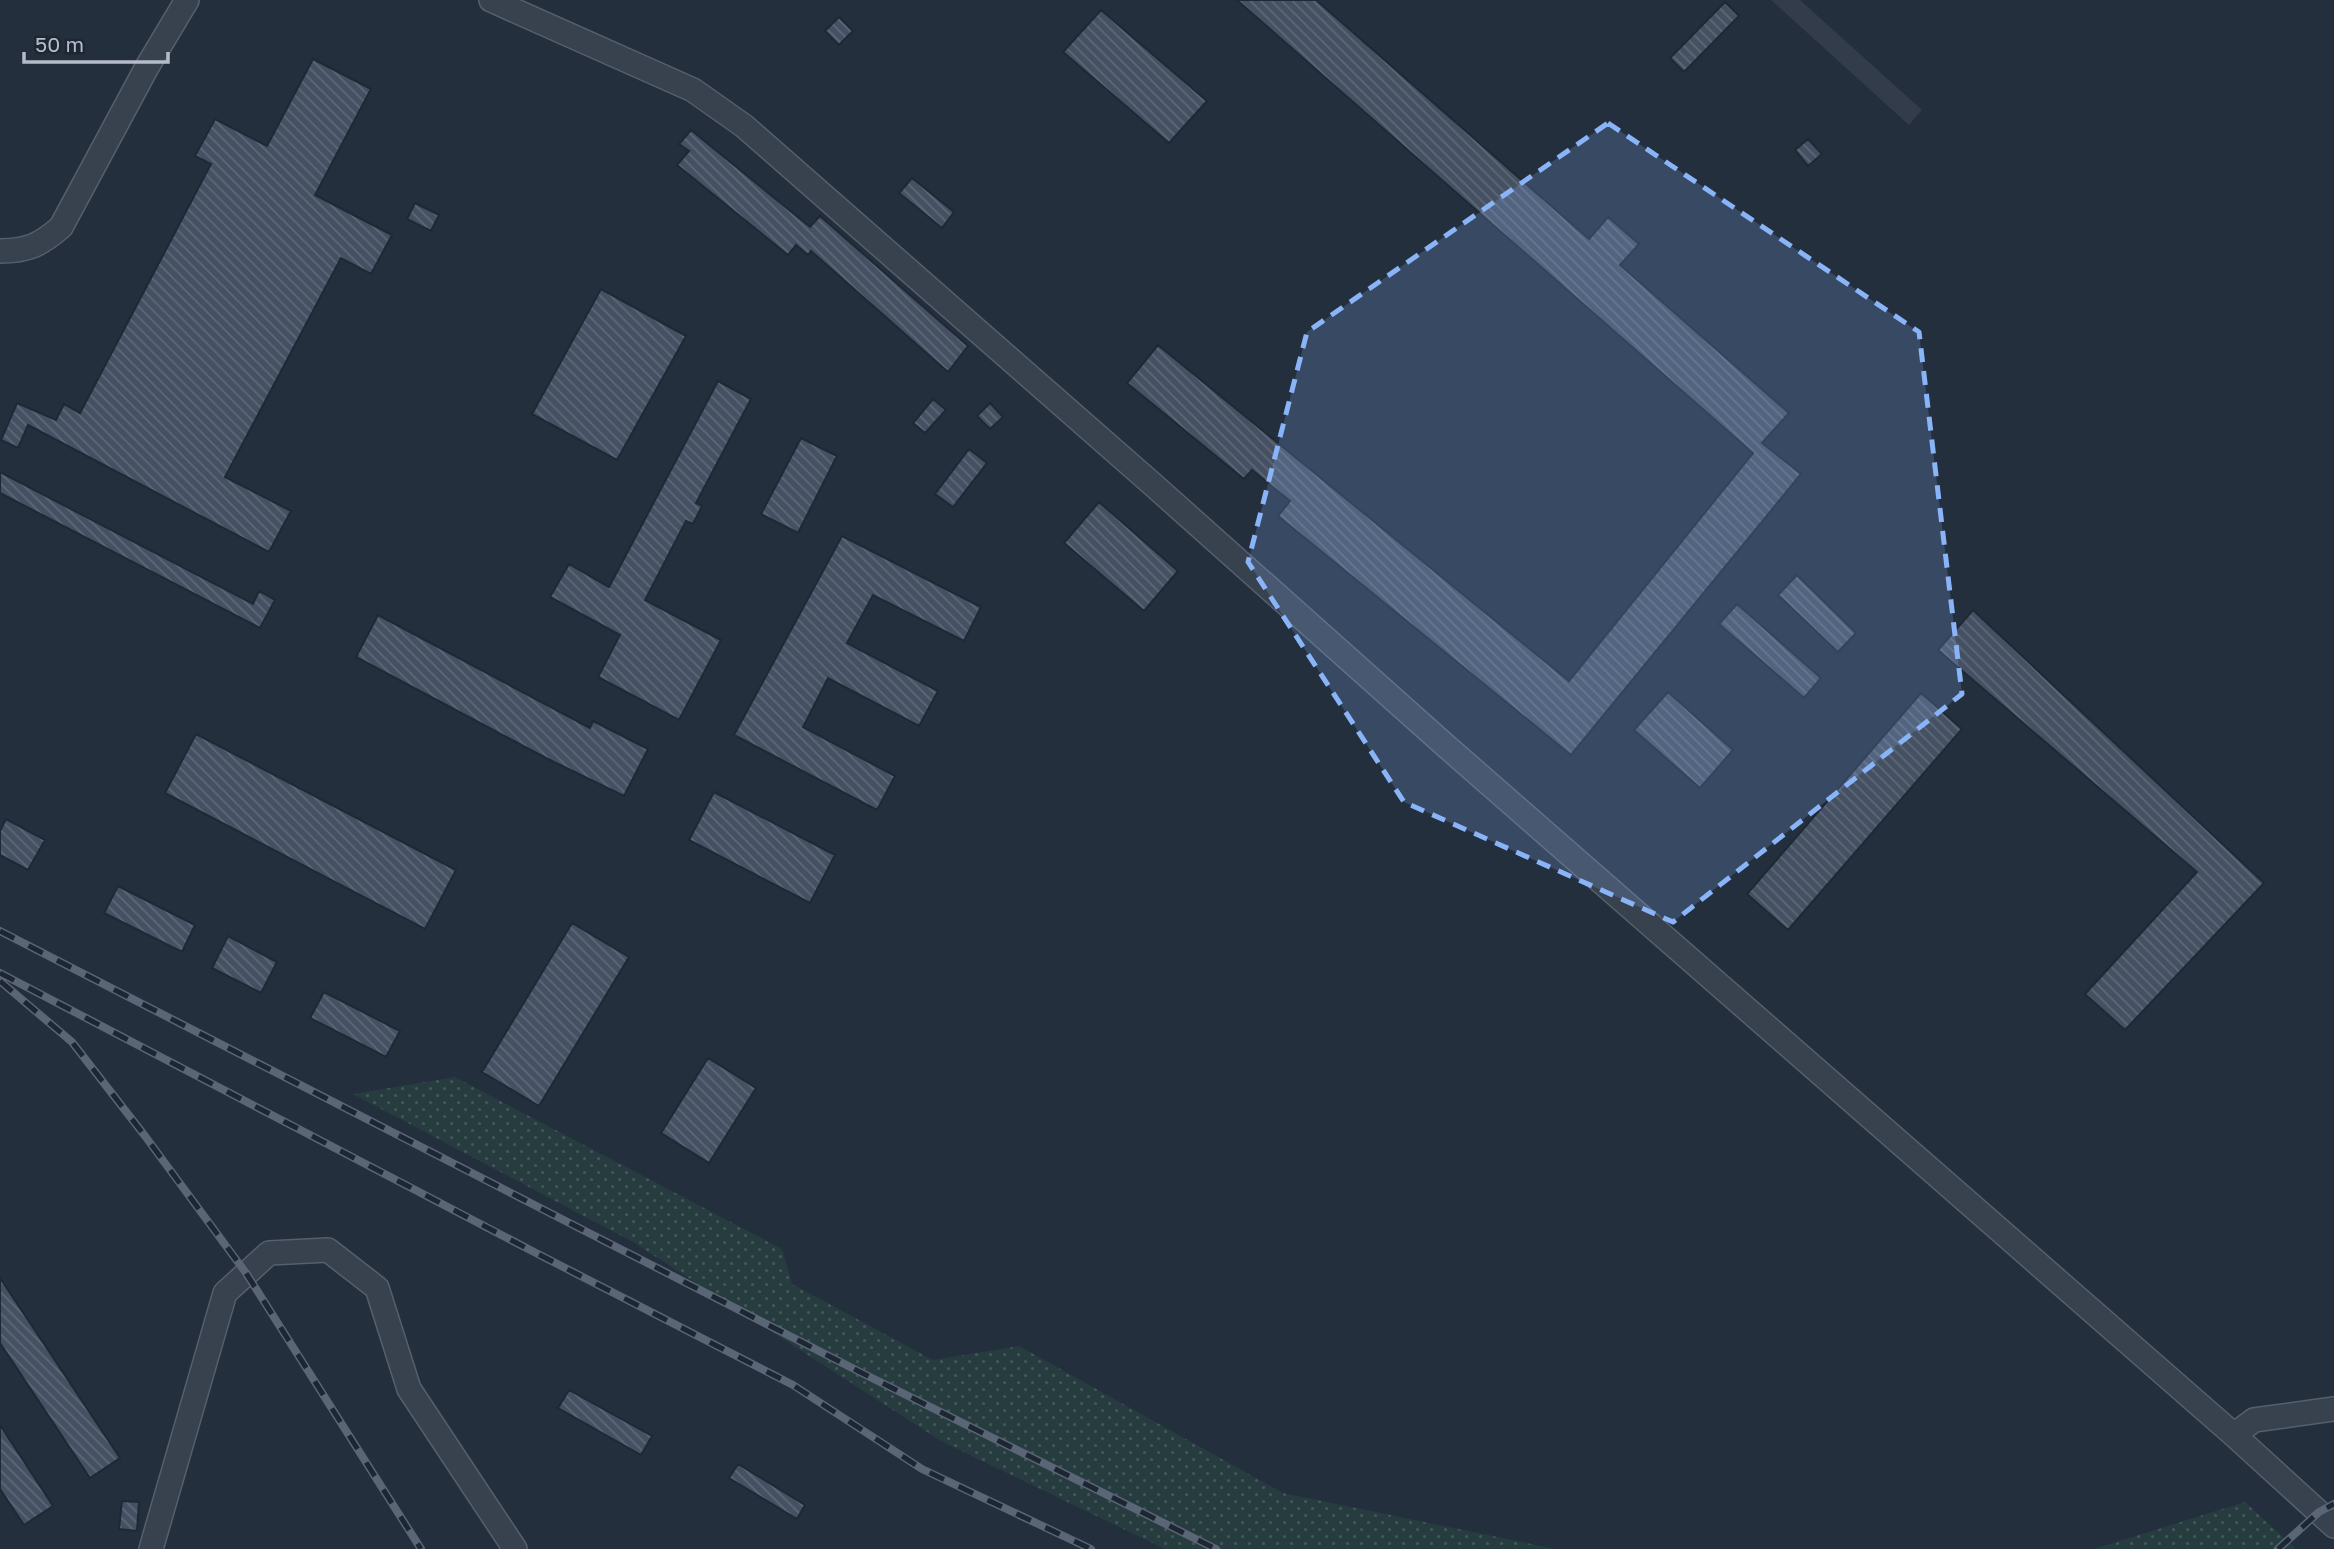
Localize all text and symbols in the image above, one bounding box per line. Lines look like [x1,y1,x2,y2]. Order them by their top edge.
scale bar [24,21,168,65]
text: 50 m [35,31,84,57]

